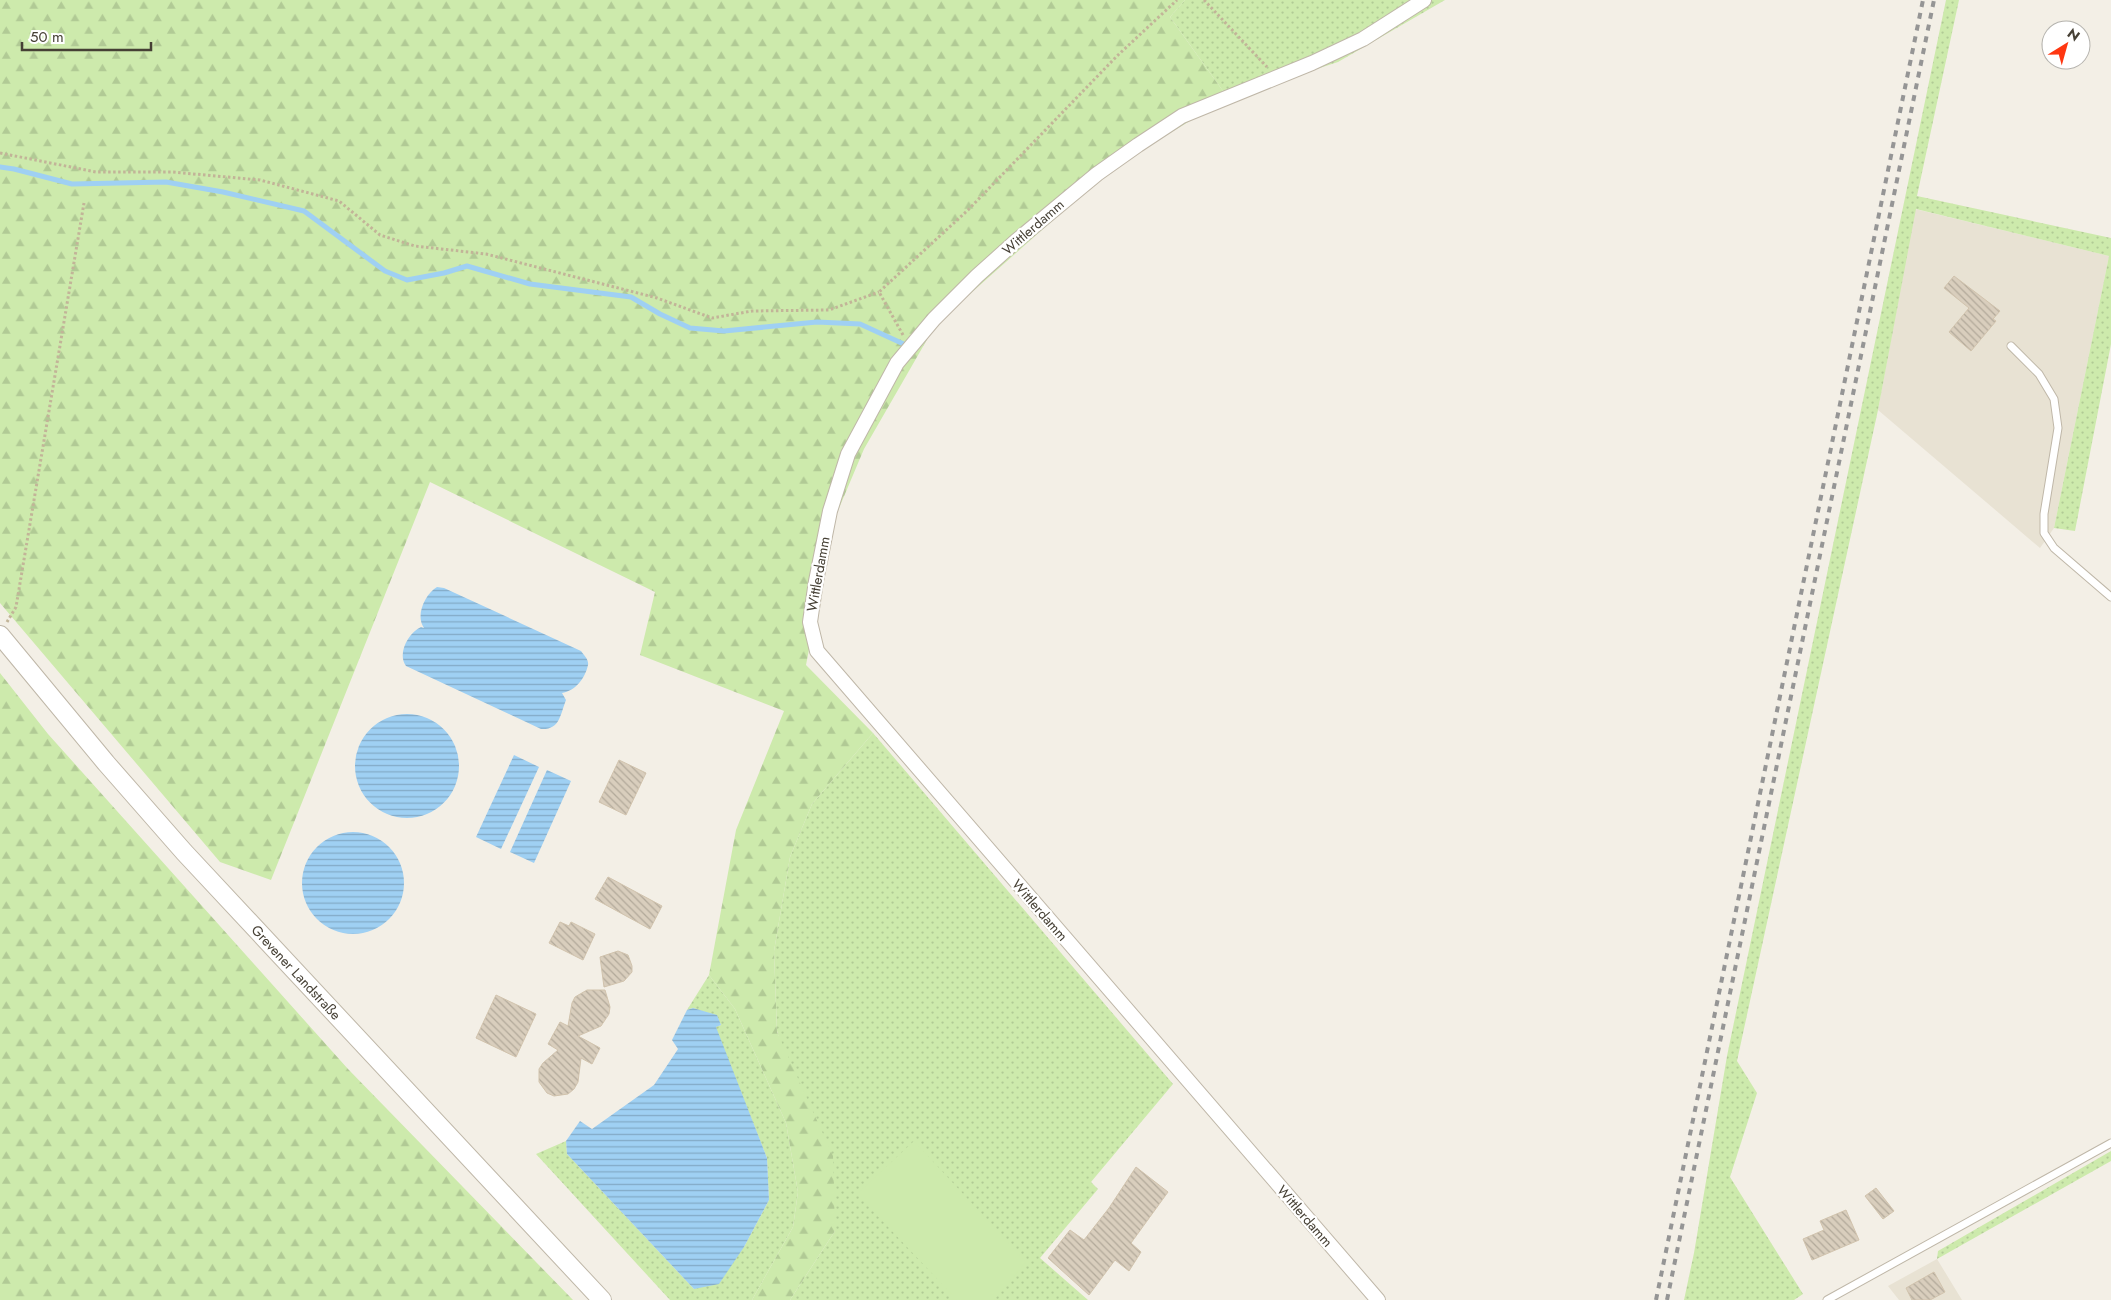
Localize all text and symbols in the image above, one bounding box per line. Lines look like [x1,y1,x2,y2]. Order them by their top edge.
scale bar [22,20,151,52]
north arrow [2041,20,2091,70]
text: N [2063,23,2084,46]
text: 50 m [30,26,64,48]
street label: Wittlerdamm [998,195,1068,259]
street label: Wittlerdamm [802,535,834,613]
street label: Wittlerdamm [1008,875,1072,945]
street label: Grevener Landstraße [247,920,346,1024]
street label: Wittlerdamm [1273,1181,1337,1251]

